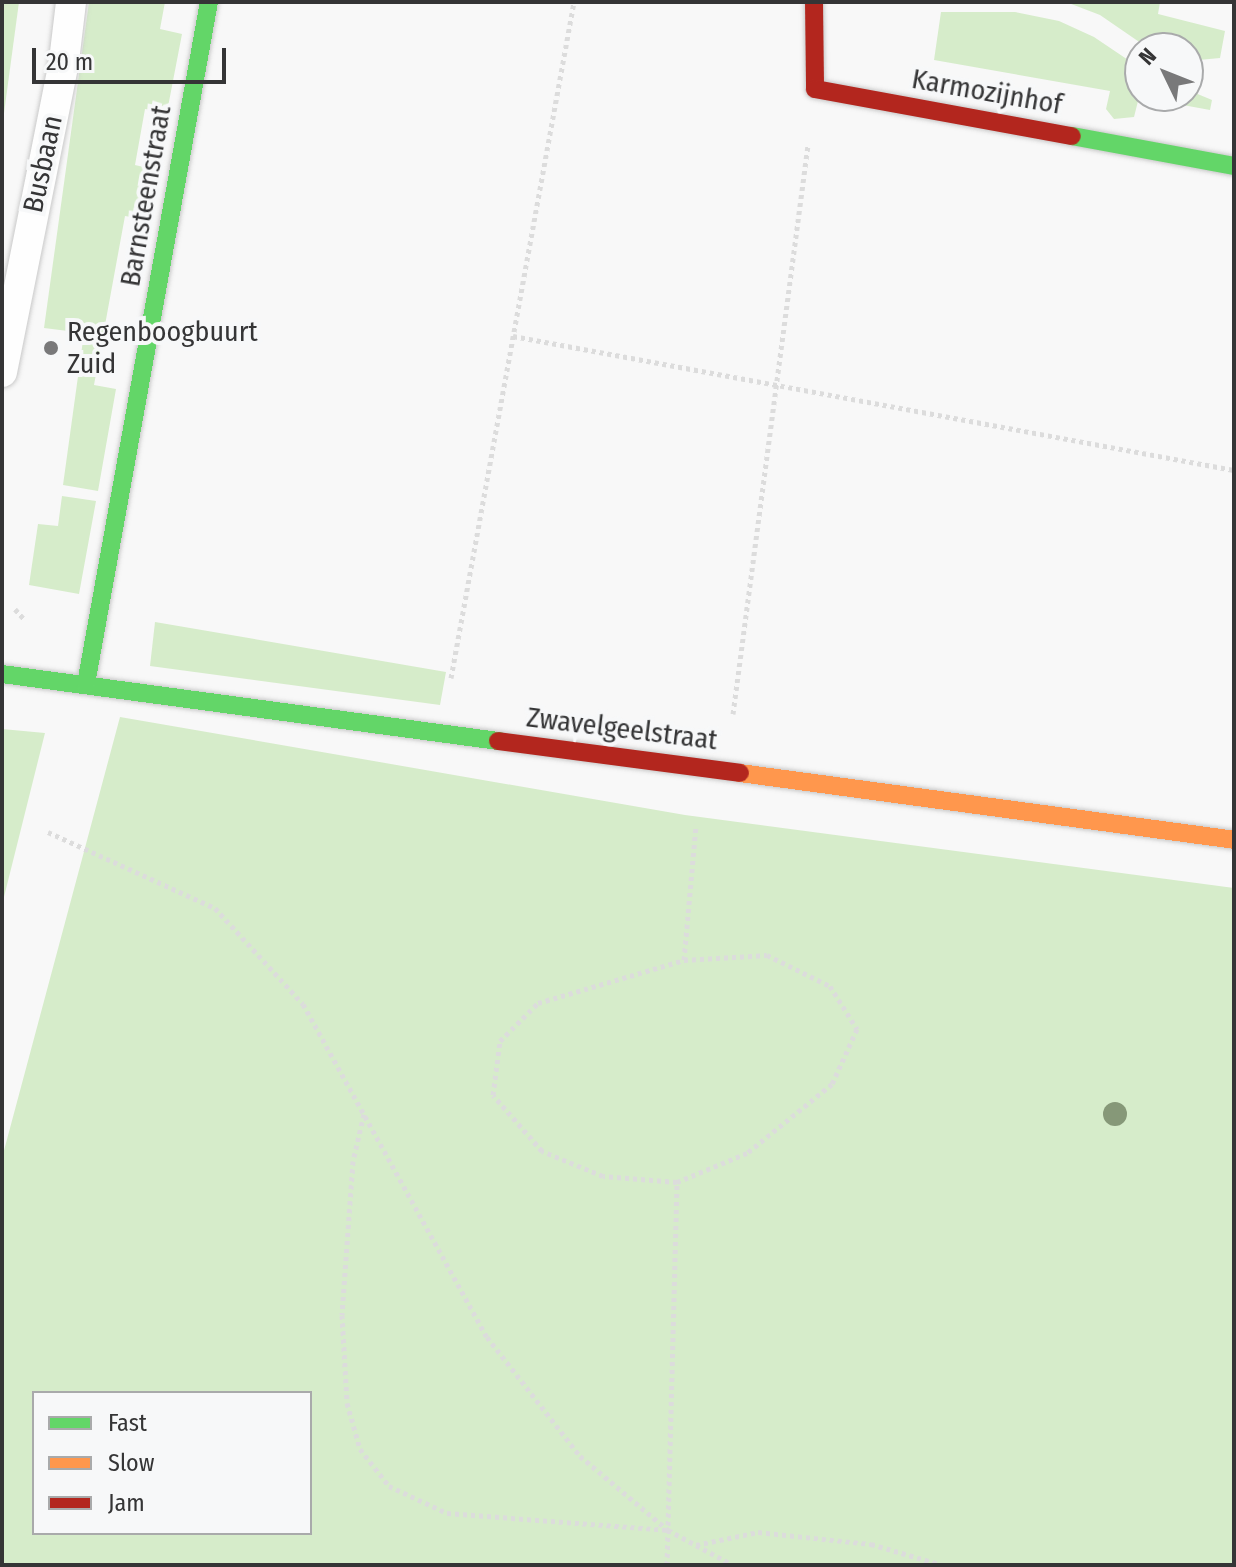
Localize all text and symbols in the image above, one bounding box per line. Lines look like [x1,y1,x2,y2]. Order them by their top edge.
scale bar [36,32,230,82]
north arrow [1124,32,1204,112]
text: N [1133,43,1162,71]
text: 20 m [46,48,93,76]
street label: Karmozijnhof [909,62,1065,122]
street label: Barnsteenstraat [114,103,178,289]
street label: Busbaan [16,112,70,216]
place label: Regenboogbuurt Zuid [67,315,258,381]
marker: Regenboogbuurt Zuid [42,339,60,357]
street label: Zwavelgeelstraat [525,701,719,757]
legend [32,1391,312,1535]
text: Fast [108,1409,147,1437]
text: Slow [108,1449,154,1477]
text: Jam [108,1489,145,1517]

